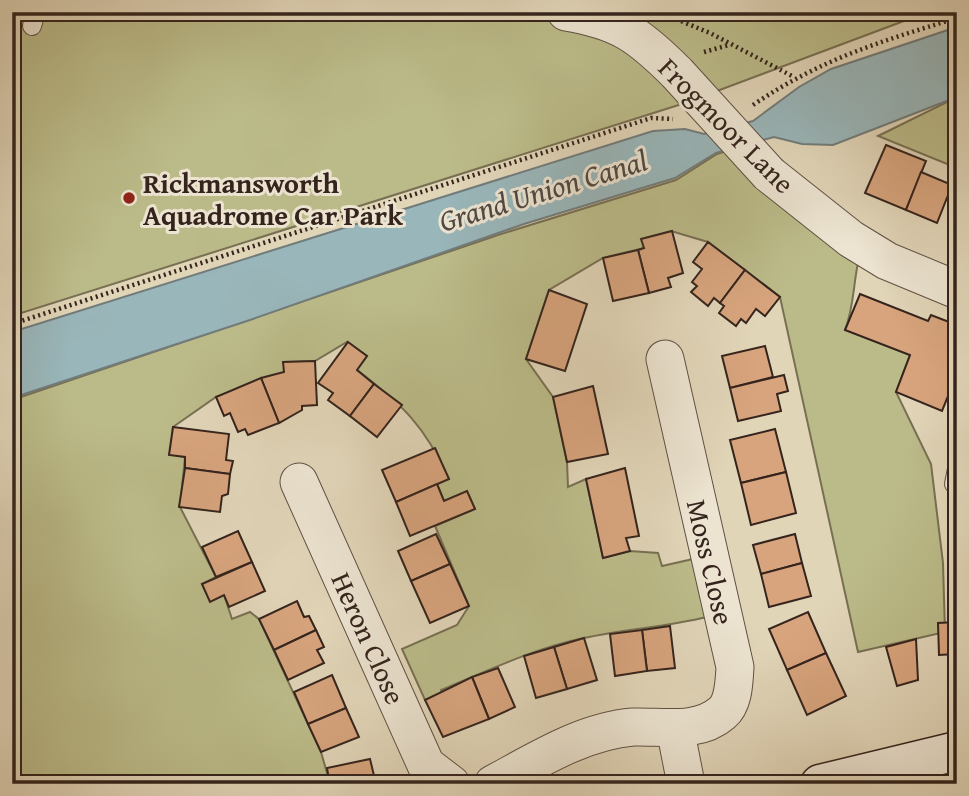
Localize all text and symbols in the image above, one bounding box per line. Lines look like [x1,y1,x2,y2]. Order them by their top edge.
street label: Frogmoor Lane [650,48,804,202]
water label: Grand Union Canal [433,137,653,243]
place label: Rickmansworth Aquadrome Car Park [143,162,404,235]
marker: Rickmansworth Aquadrome Car Park [121,190,137,206]
street label: Moss Close [677,495,745,629]
street label: Heron Close [322,565,416,711]

